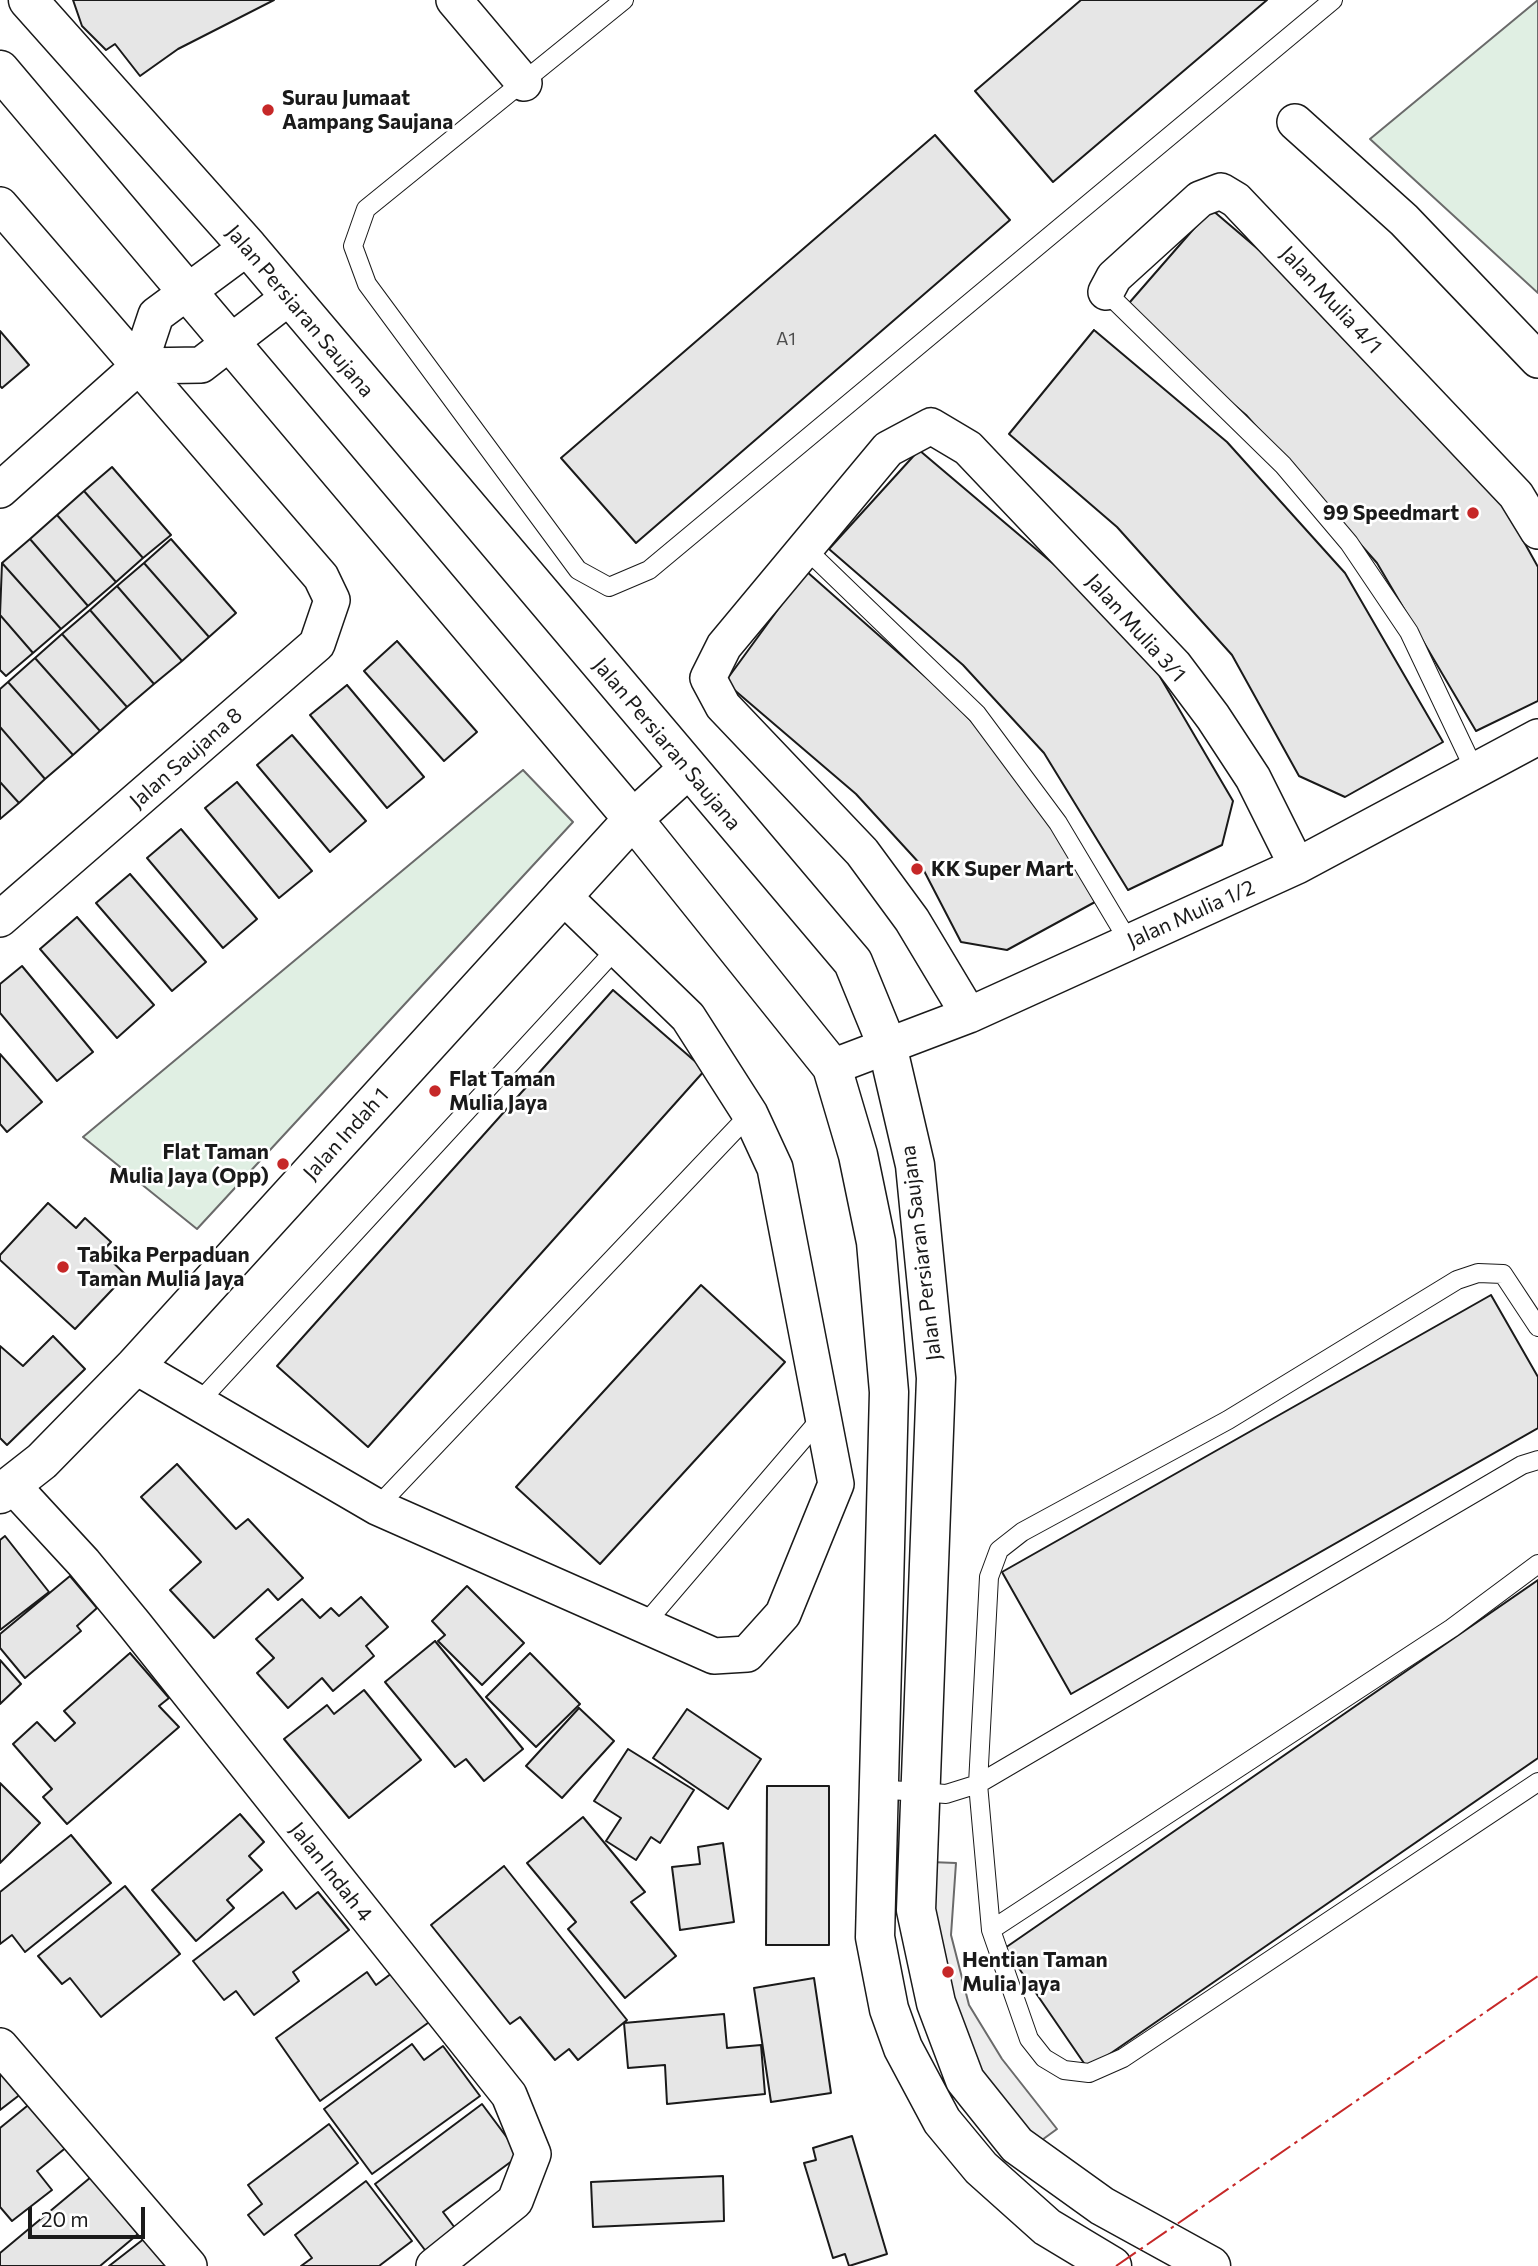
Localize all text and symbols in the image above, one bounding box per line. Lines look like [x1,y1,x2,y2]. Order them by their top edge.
place label: Surau Jumaat Aampang Saujana [282,85,453,135]
marker: Surau Jumaat Aampang Saujana [260,102,276,118]
street label: Jalan Persiaran Saujana [221,220,379,402]
street label: Jalan Mulia 4/1 [1275,241,1387,359]
house number: A1 [776,328,796,350]
place label: 99 Speedmart [1323,500,1459,526]
marker: 99 Speedmart [1465,505,1481,521]
street label: Jalan Mulia 3/1 [1081,569,1191,687]
street label: Jalan Persiaran Saujana [588,653,746,835]
street label: Jalan Saujana 8 [125,702,247,814]
place label: KK Super Mart [931,856,1074,882]
marker: KK Super Mart [909,861,925,877]
street label: Jalan Mulia 1/2 [1123,875,1259,953]
place label: Flat Taman Mulia Jaya [449,1066,556,1116]
street label: Jalan Indah 1 [298,1083,394,1185]
marker: Flat Taman Mulia Jaya [427,1083,443,1099]
place label: Flat Taman Mulia Jaya (Opp) [109,1139,269,1189]
street label: Jalan Persiaran Saujana [895,1144,947,1362]
marker: Flat Taman Mulia Jaya (Opp) [275,1156,291,1172]
place label: Tabika Perpaduan Taman Mulia Jaya [77,1242,250,1292]
marker: Tabika Perpaduan Taman Mulia Jaya [55,1259,71,1275]
street label: Jalan Indah 4 [284,1817,378,1927]
place label: Hentian Taman Mulia Jaya [962,1947,1108,1997]
marker: Hentian Taman Mulia Jaya [940,1964,956,1980]
scale bar [32,2192,149,2236]
text: 20 m [41,2206,89,2231]

